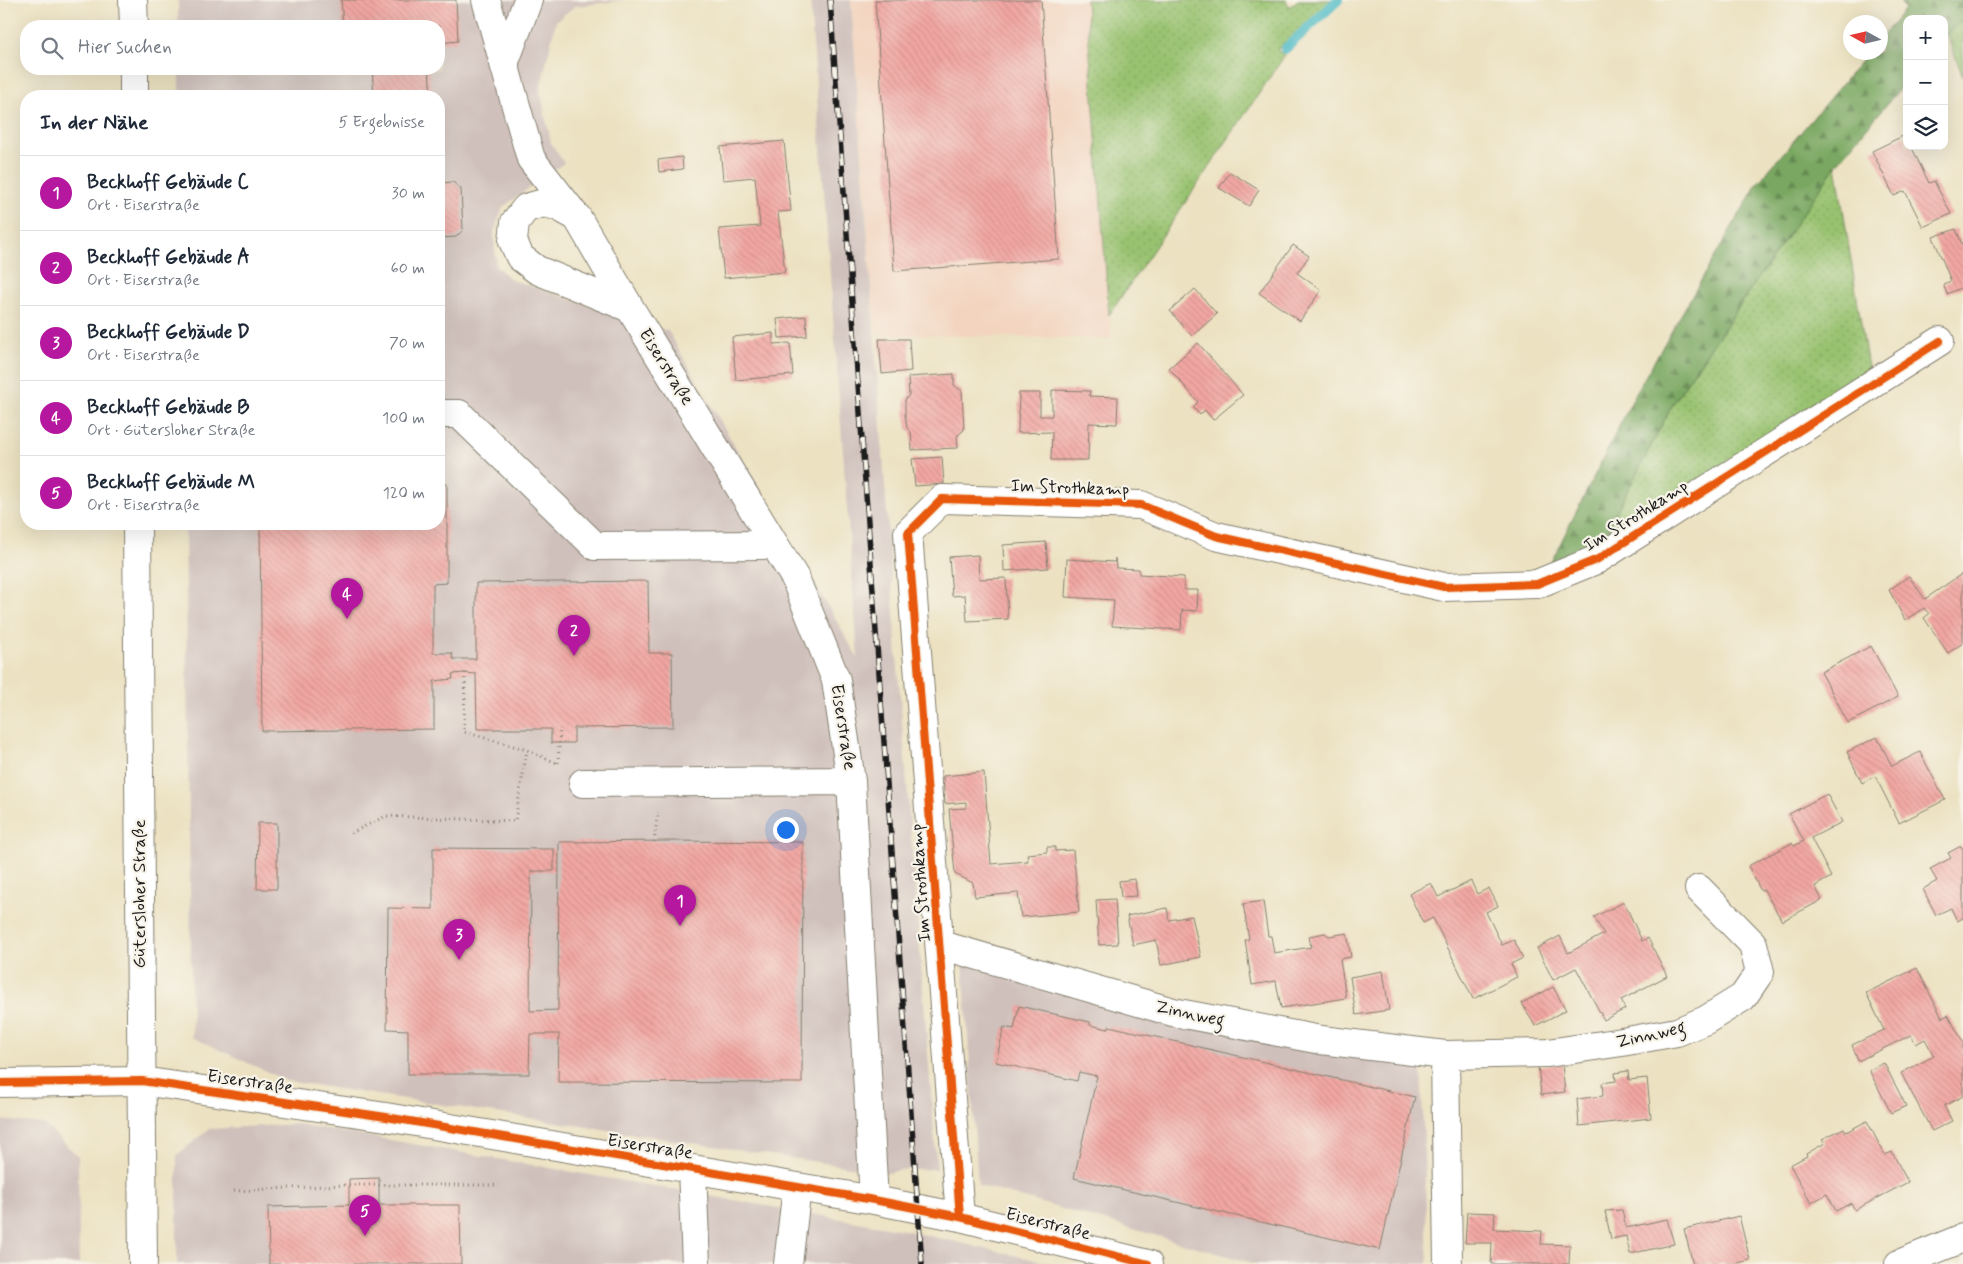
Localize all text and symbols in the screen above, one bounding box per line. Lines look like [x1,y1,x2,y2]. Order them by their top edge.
north arrow [1843,15,1888,60]
map controls [1903,15,1948,150]
button: + [1903,15,1948,60]
search box [20,20,445,75]
icon: search [38,34,66,62]
text: Hier suchen [78,35,172,60]
button: − [1903,60,1948,105]
button: layers [1903,105,1948,150]
text: In der Nähe [40,109,148,137]
text: 5 Ergebnisse [339,112,425,133]
text: Beckhoff Gebäude C [87,170,249,195]
text: 1 [52,183,60,204]
text: 30 m [392,183,425,204]
text: Ort · Eiserstraße [87,195,200,216]
text: Beckhoff Gebäude A [87,245,250,270]
text: 2 [52,258,60,279]
text: 60 m [391,258,425,279]
text: Ort · Eiserstraße [87,270,200,291]
text: Beckhoff Gebäude D [87,320,250,345]
street label: Eiserstraße [633,324,699,410]
text: 3 [52,333,60,354]
text: 70 m [389,333,425,354]
text: Ort · Eiserstraße [87,345,200,366]
text: Beckhoff Gebäude B [87,395,249,420]
text: 4 [51,408,61,429]
text: 100 m [382,408,425,429]
text: Ort · Gütersloher Straße [87,420,255,441]
text: Beckhoff Gebäude M [87,470,255,495]
street label: Im Strothkamp [1010,474,1130,502]
street label: Im Strothkamp [1579,474,1693,558]
text: 5 [51,483,61,504]
text: 120 m [383,483,425,504]
text: Ort · Eiserstraße [87,495,200,516]
pin: 4 [331,578,363,619]
pin: 2 [558,615,590,656]
street label: Eiserstraße [824,682,862,772]
your location [773,817,799,843]
street label: Gütersloher Straße [128,819,152,969]
street label: Im Strothkamp [905,823,937,943]
pin: 1 [664,885,696,926]
pin: 3 [443,919,475,960]
street label: Zinnweg [1153,995,1227,1035]
street label: Zinnweg [1614,1015,1688,1057]
street label: Eiserstraße [205,1064,295,1100]
street label: Eiserstraße [605,1128,695,1166]
pin: 5 [349,1195,381,1236]
street label: Eiserstraße [1003,1202,1093,1246]

